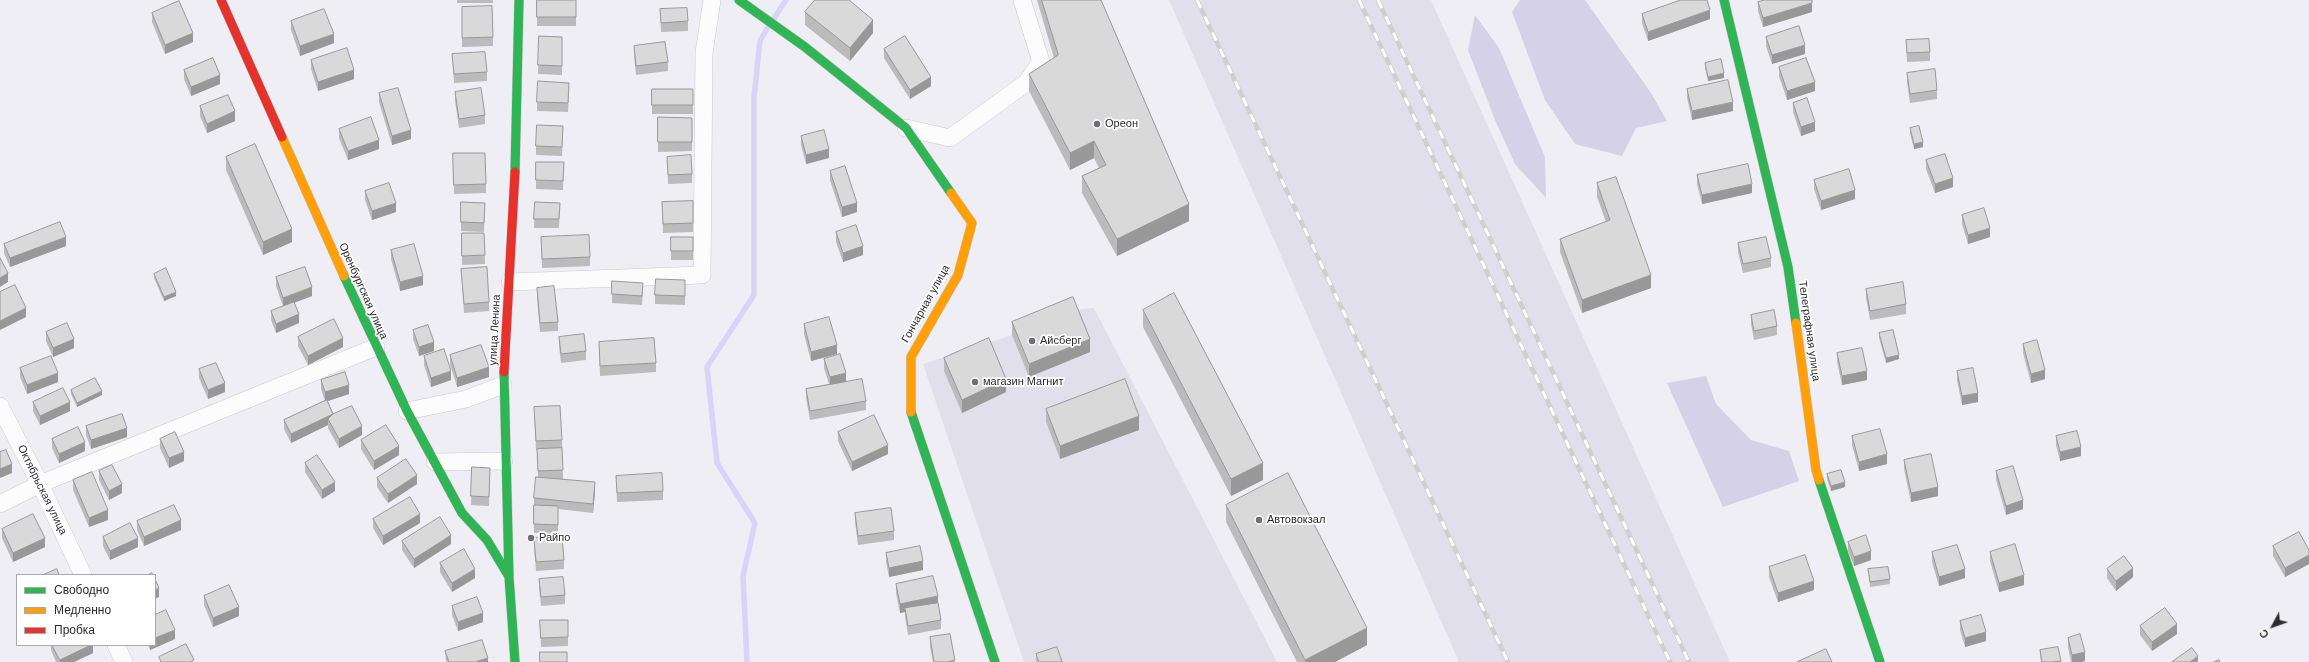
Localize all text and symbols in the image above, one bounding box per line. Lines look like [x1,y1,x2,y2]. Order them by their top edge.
place label: Ореон [1105,117,1138,131]
marker: Ореон [1092,119,1102,129]
street label: Оренбургская улица [336,241,390,341]
street label: Гончарная улица [899,263,953,345]
street label: Телеграфная улица [1795,280,1823,382]
street label: улица Ленина [487,294,503,366]
place label: Айсберг [1040,334,1081,348]
marker: Айсберг [1027,336,1037,346]
place label: магазин Магнит [983,375,1063,389]
marker: магазин Магнит [970,377,980,387]
street label: Октябрьская улица [14,443,70,537]
place label: Автовокзал [1267,513,1325,527]
marker: Автовокзал [1254,515,1264,525]
place label: Райпо [539,531,570,545]
marker: Райпо [526,533,536,543]
legend [16,574,156,646]
text: Свободно [54,583,109,597]
text: Медленно [54,603,111,617]
north arrow [2253,606,2293,646]
text: Пробка [54,623,95,637]
text: С [2257,627,2271,641]

